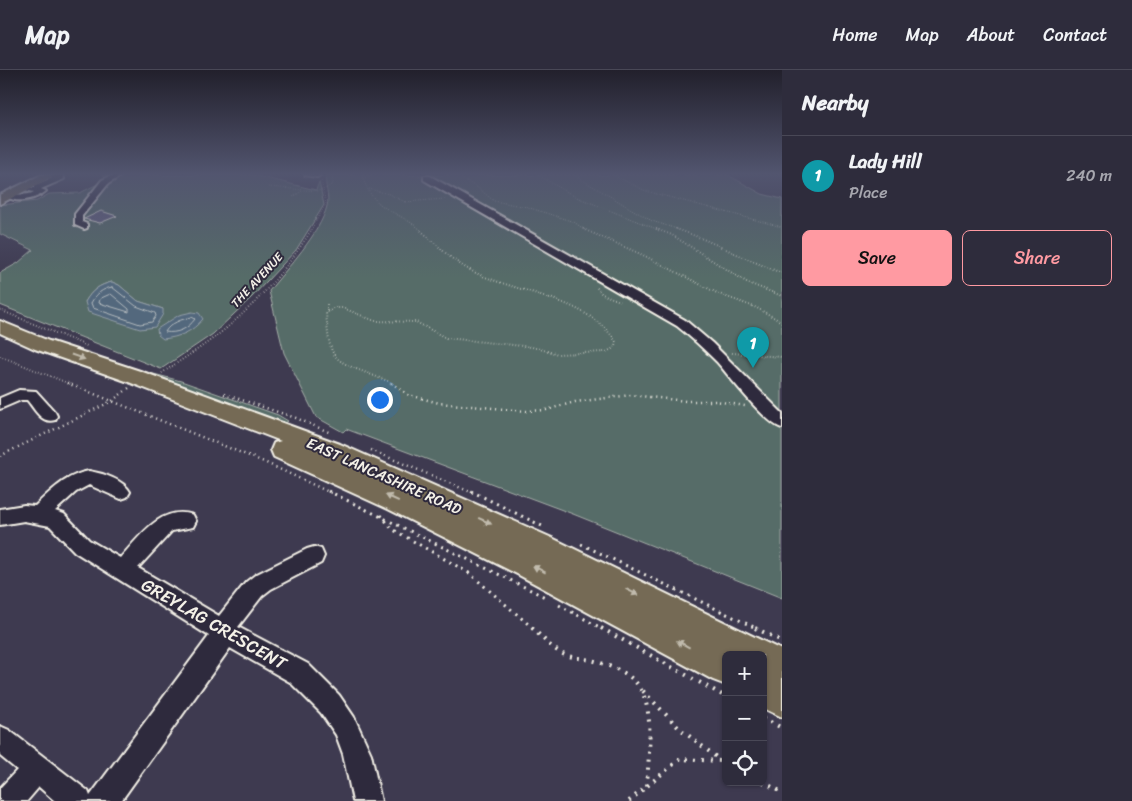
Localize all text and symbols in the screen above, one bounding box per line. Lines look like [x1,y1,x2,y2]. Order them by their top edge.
text: Map [25,14,69,56]
text: Home [833,19,878,51]
text: Map [906,19,939,51]
text: About [967,19,1015,51]
text: Contact [1043,19,1107,51]
text: Nearby [802,84,868,122]
text: Lady Hill [849,145,922,178]
text: 1 [815,161,821,190]
text: 240 m [1066,161,1112,190]
text: Place [849,178,888,207]
button: Save [802,230,952,286]
button: Share [962,230,1112,286]
street label: THE AVENUE [225,246,290,313]
pin: 1 [737,327,769,368]
one-way arrow [70,354,85,361]
your location [367,387,393,413]
street label: EAST LANCASHIRE ROAD [302,430,466,522]
one-way arrow [385,494,399,502]
one-way arrow [478,517,492,525]
one-way arrow [531,565,546,573]
street label: GREYLAG CRESCENT [135,569,294,680]
one-way arrow [624,588,639,596]
one-way arrow [675,640,690,648]
map controls [722,651,767,786]
button: + [722,651,767,696]
button: − [722,696,767,741]
button: locate [722,741,767,786]

